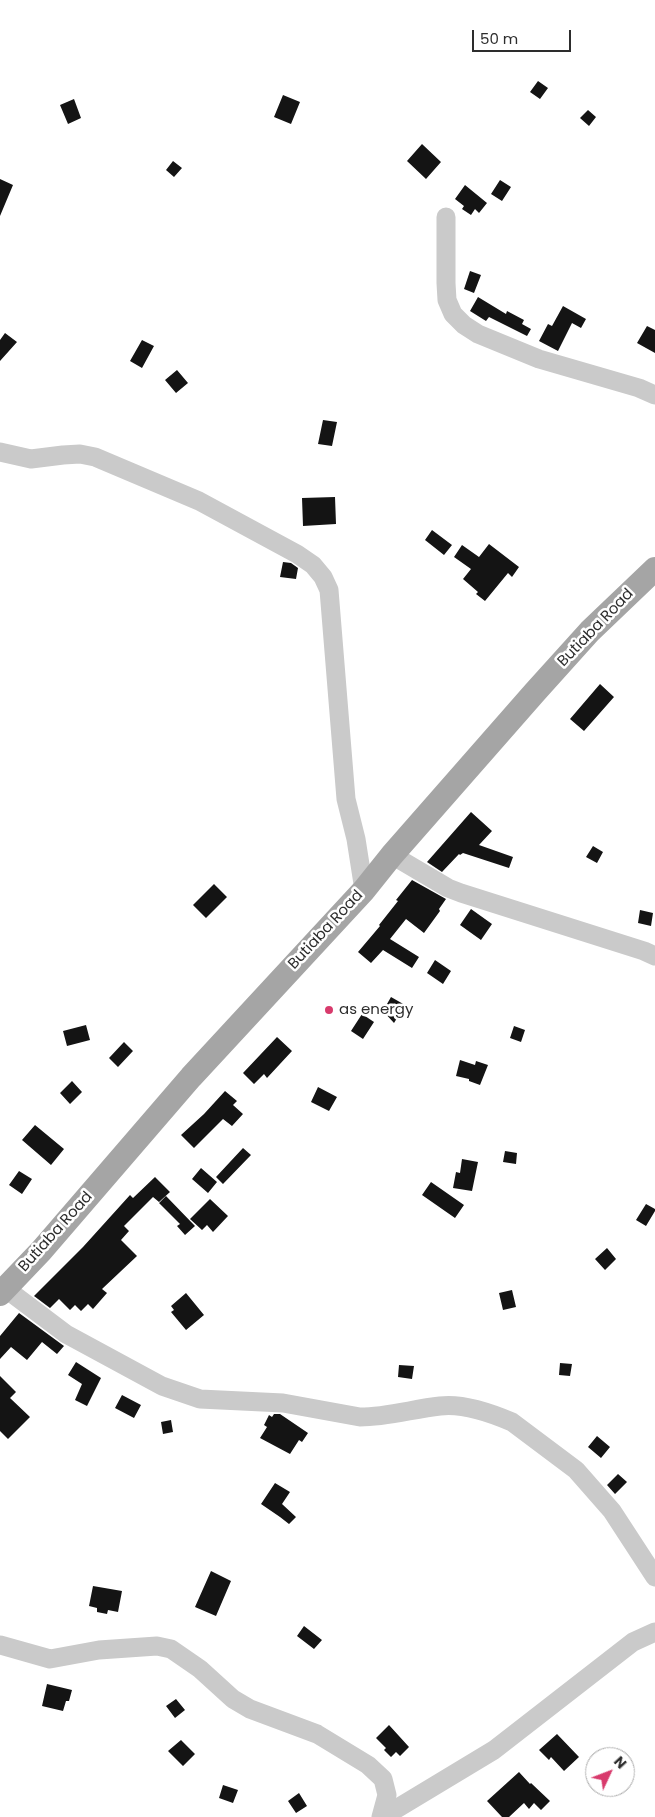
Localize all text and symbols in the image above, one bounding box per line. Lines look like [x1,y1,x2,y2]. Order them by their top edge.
scale bar [475,20,574,52]
text: 50 m [480,28,518,49]
street label: Butiaba Road [554,585,638,671]
street label: Butiaba Road [285,887,367,973]
place label: as energy [339,1001,413,1019]
marker: as energy [323,1004,335,1016]
street label: Butiaba Road [15,1188,97,1276]
north arrow [585,1747,635,1797]
text: N [609,1752,631,1773]

